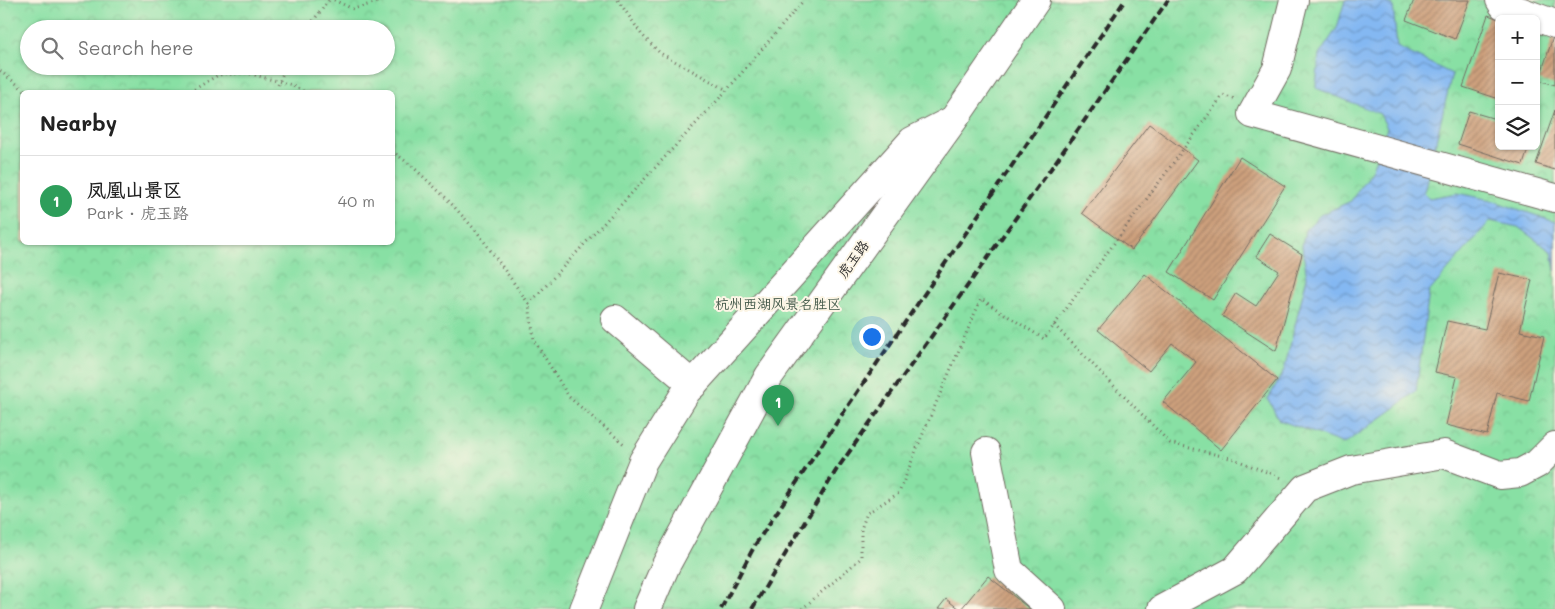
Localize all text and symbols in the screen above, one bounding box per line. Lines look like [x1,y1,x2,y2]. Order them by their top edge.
map controls [1495,15,1540,150]
button: + [1495,15,1540,60]
search box [20,20,395,75]
icon: search [38,34,66,62]
text: Search here [78,35,194,60]
button: − [1495,60,1540,105]
button: layers [1495,105,1540,150]
text: Nearby [40,109,117,136]
text: 凤凰山景区 [87,177,182,202]
text: 1 [52,190,60,211]
text: 40 m [338,190,375,211]
text: Park · 虎玉路 [87,202,189,223]
street label: 虎玉路 [833,236,873,281]
park label: 杭州西湖风景名胜区 [715,294,841,313]
your location [859,324,885,350]
pin: 1 [762,385,794,426]

